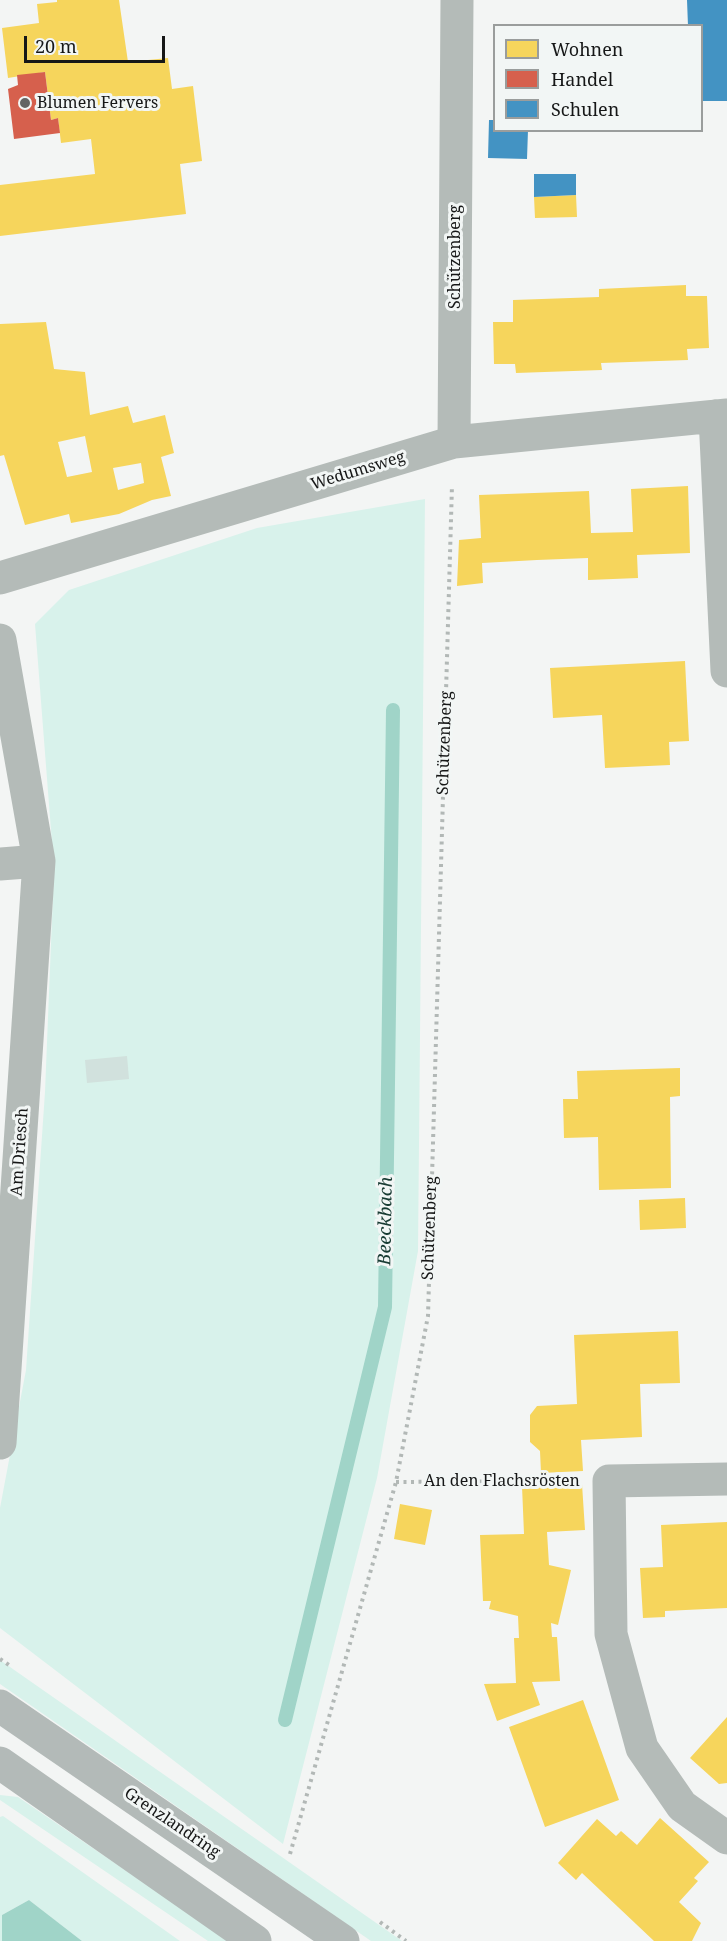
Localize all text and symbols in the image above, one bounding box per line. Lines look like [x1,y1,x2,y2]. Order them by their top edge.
scale bar [27,24,168,62]
legend [493,24,703,132]
text: 20 m [35,34,77,58]
text: Wohnen [551,37,623,61]
text: Handel [551,67,613,91]
place label: Blumen Fervers [37,93,158,113]
marker: Blumen Fervers [18,96,32,110]
text: Schulen [551,97,619,121]
street label: Schützenberg [445,205,465,309]
street label: Wedumsweg [309,448,407,494]
street label: Schützenberg [434,691,456,795]
street label: Am Driesch [7,1107,33,1197]
street label: Schützenberg [419,1176,441,1280]
water label: Beeckbach [374,1177,398,1265]
street label: An den Flachsrösten [424,1471,580,1491]
street label: Grenzlandring [120,1784,224,1862]

